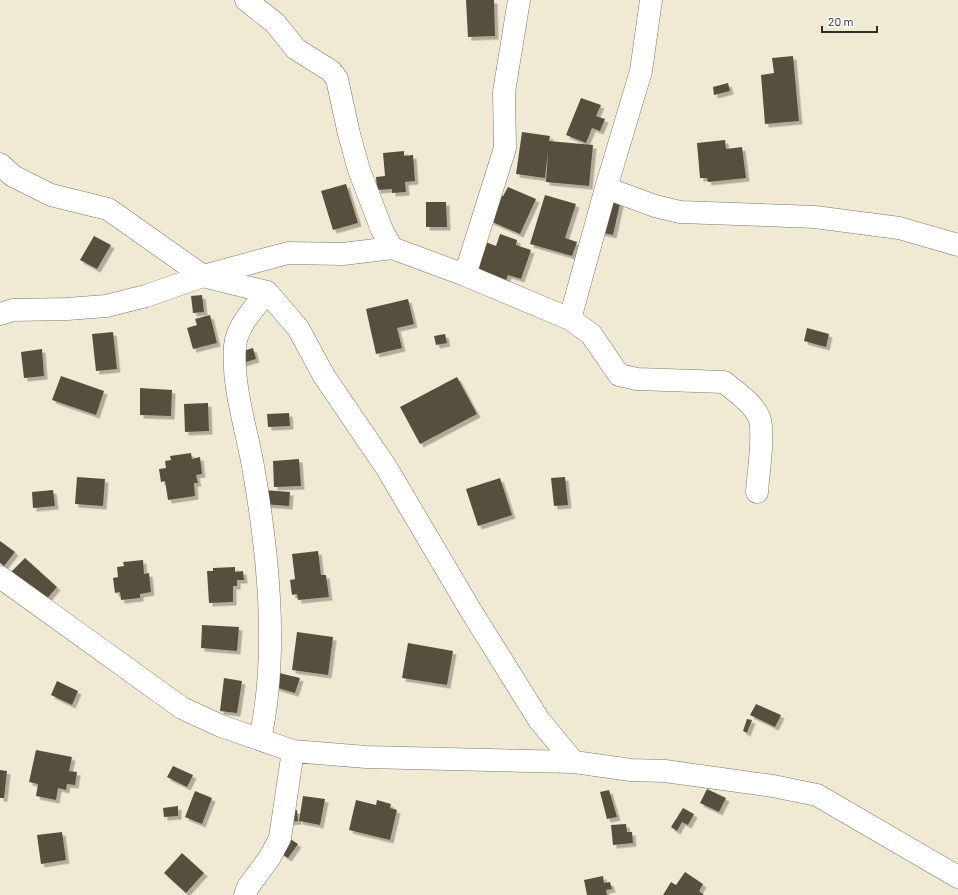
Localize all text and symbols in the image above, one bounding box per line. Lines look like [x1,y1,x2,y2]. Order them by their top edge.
scale bar [822,8,877,34]
text: 20 m [828,14,854,28]

